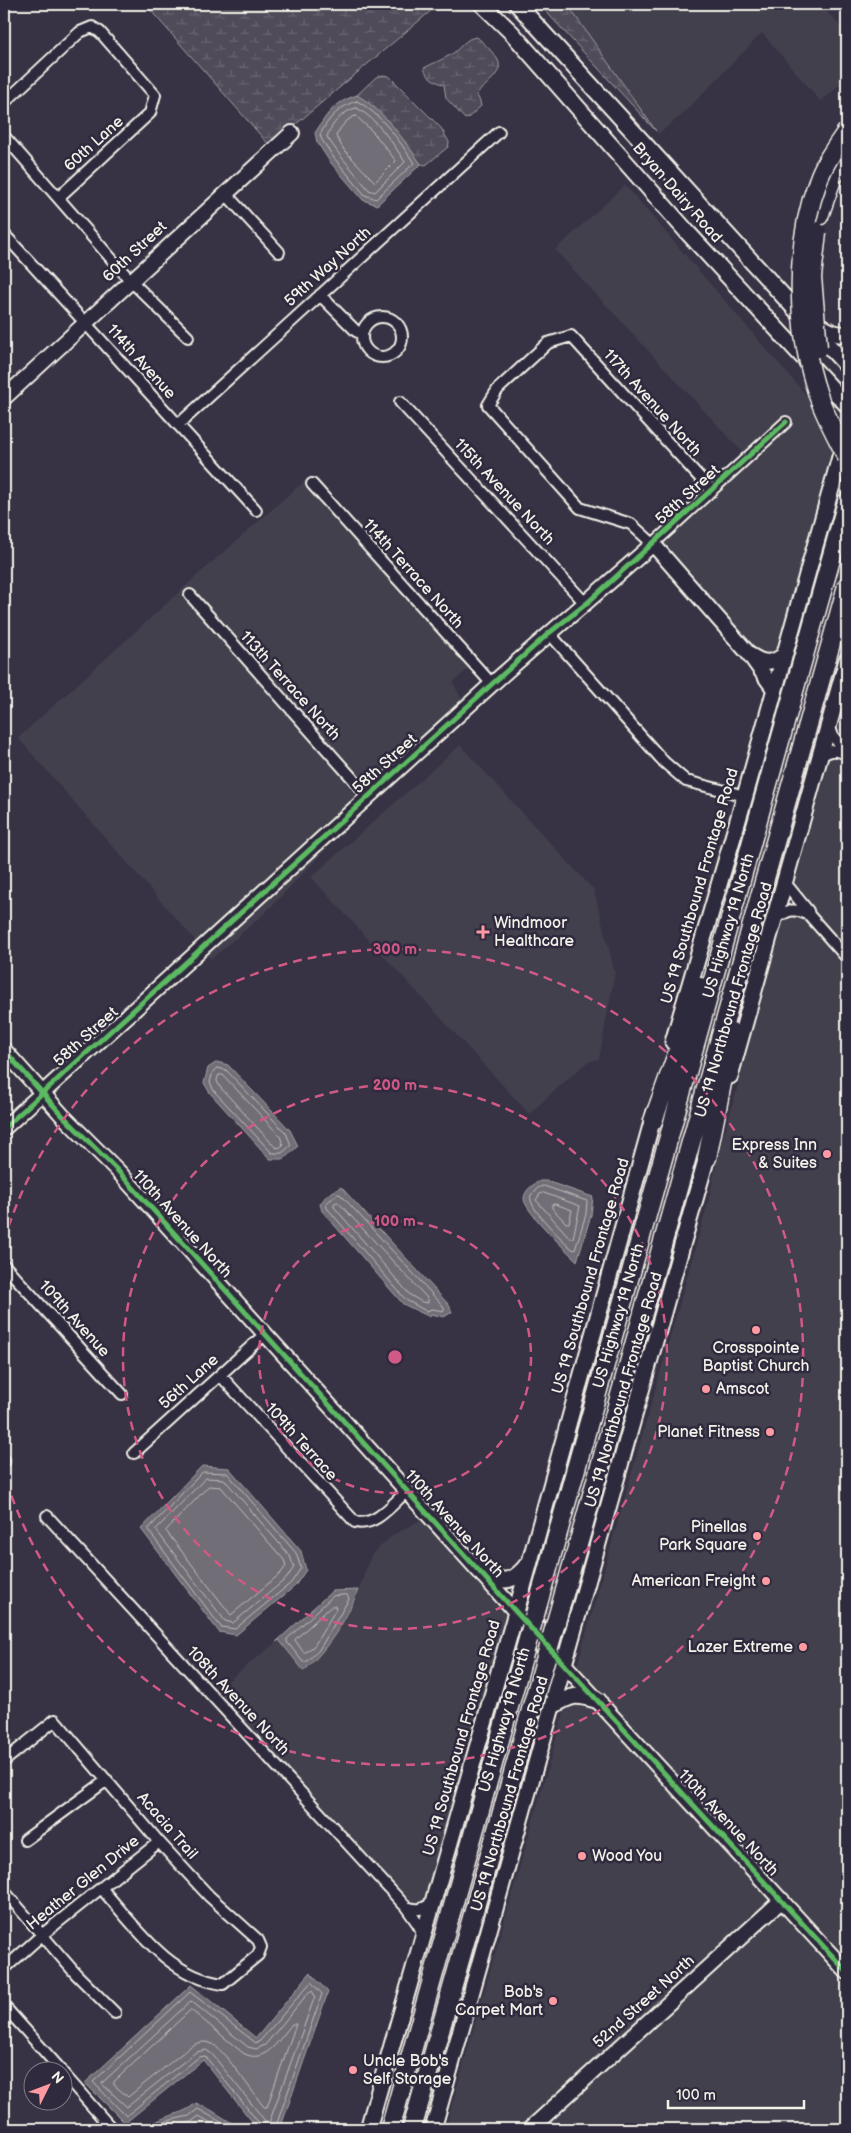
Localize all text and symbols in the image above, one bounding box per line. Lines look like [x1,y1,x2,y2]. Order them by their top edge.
street label: 60th Lane [60,112,128,176]
street label: Bryan Dairy Road [628,139,726,247]
street label: 60th Street [99,217,171,287]
street label: 59th Way North [281,223,375,311]
street label: 114th Avenue [103,321,180,404]
street label: 117th Avenue North [599,346,705,460]
street label: 115th Avenue North [450,435,558,549]
street label: 58th Street [652,461,724,529]
street label: 114th Terrace North [359,515,467,633]
street label: 113th Terrace North [236,627,344,745]
street label: 58th Street [349,730,421,798]
street label: US 19 Southbound Frontage Road [657,766,743,1006]
street label: US Highway 19 North [699,851,759,1001]
street label: US 19 Northbound Frontage Road [691,880,777,1120]
place label: Windmoor Healthcare [494,914,575,951]
marker: Windmoor Healthcare [476,925,490,939]
text: 300 m [373,940,417,959]
street label: 58th Street [50,1003,122,1071]
text: 200 m [373,1076,417,1095]
place label: Express Inn & Suites [732,1136,817,1173]
marker: Express Inn & Suites [821,1148,833,1160]
street label: US 19 Southbound Frontage Road [548,1156,634,1396]
street label: 110th Avenue North [129,1166,236,1282]
text: 100 m [374,1212,416,1231]
street label: US Highway 19 North [589,1241,649,1391]
street label: US 19 Northbound Frontage Road [581,1270,667,1510]
street label: 109th Avenue [35,1277,114,1362]
marker: Crosspointe Baptist Church [750,1324,762,1336]
place label: Crosspointe Baptist Church [703,1339,810,1376]
centre of rings [386,1348,404,1366]
street label: 56th Lane [155,1350,223,1414]
place label: Amscot [716,1380,769,1399]
marker: Amscot [700,1383,712,1395]
street label: 109th Terrace [261,1399,341,1485]
place label: Planet Fitness [657,1423,760,1442]
marker: Planet Fitness [764,1426,776,1438]
street label: 110th Avenue North [401,1466,508,1582]
place label: Pinellas Park Square [659,1518,747,1555]
marker: Pinellas Park Square [751,1530,763,1542]
place label: American Freight [632,1572,756,1591]
marker: American Freight [760,1575,772,1587]
street label: US 19 Southbound Frontage Road [419,1618,505,1858]
place label: Lazer Extreme [688,1638,793,1657]
marker: Lazer Extreme [797,1641,809,1653]
street label: 108th Avenue North [183,1643,293,1759]
street label: US Highway 19 North [475,1645,535,1795]
street label: US 19 Northbound Frontage Road [467,1674,553,1914]
street label: 110th Avenue North [674,1766,782,1880]
street label: Acacia Trail [133,1789,201,1863]
street label: Heather Glen Drive [23,1831,144,1934]
place label: Wood You [592,1847,662,1866]
marker: Wood You [576,1850,588,1862]
street label: 52nd Street North [589,1951,699,2053]
place label: Bob's Carpet Mart [455,1983,543,2020]
marker: Bob's Carpet Mart [547,1995,559,2007]
place label: Uncle Bob's Self Storage [363,2052,452,2089]
north arrow [22,2060,72,2110]
marker: Uncle Bob's Self Storage [347,2064,359,2076]
text: N [47,2068,67,2087]
scale bar [668,2078,805,2110]
text: 100 m [676,2086,716,2105]

